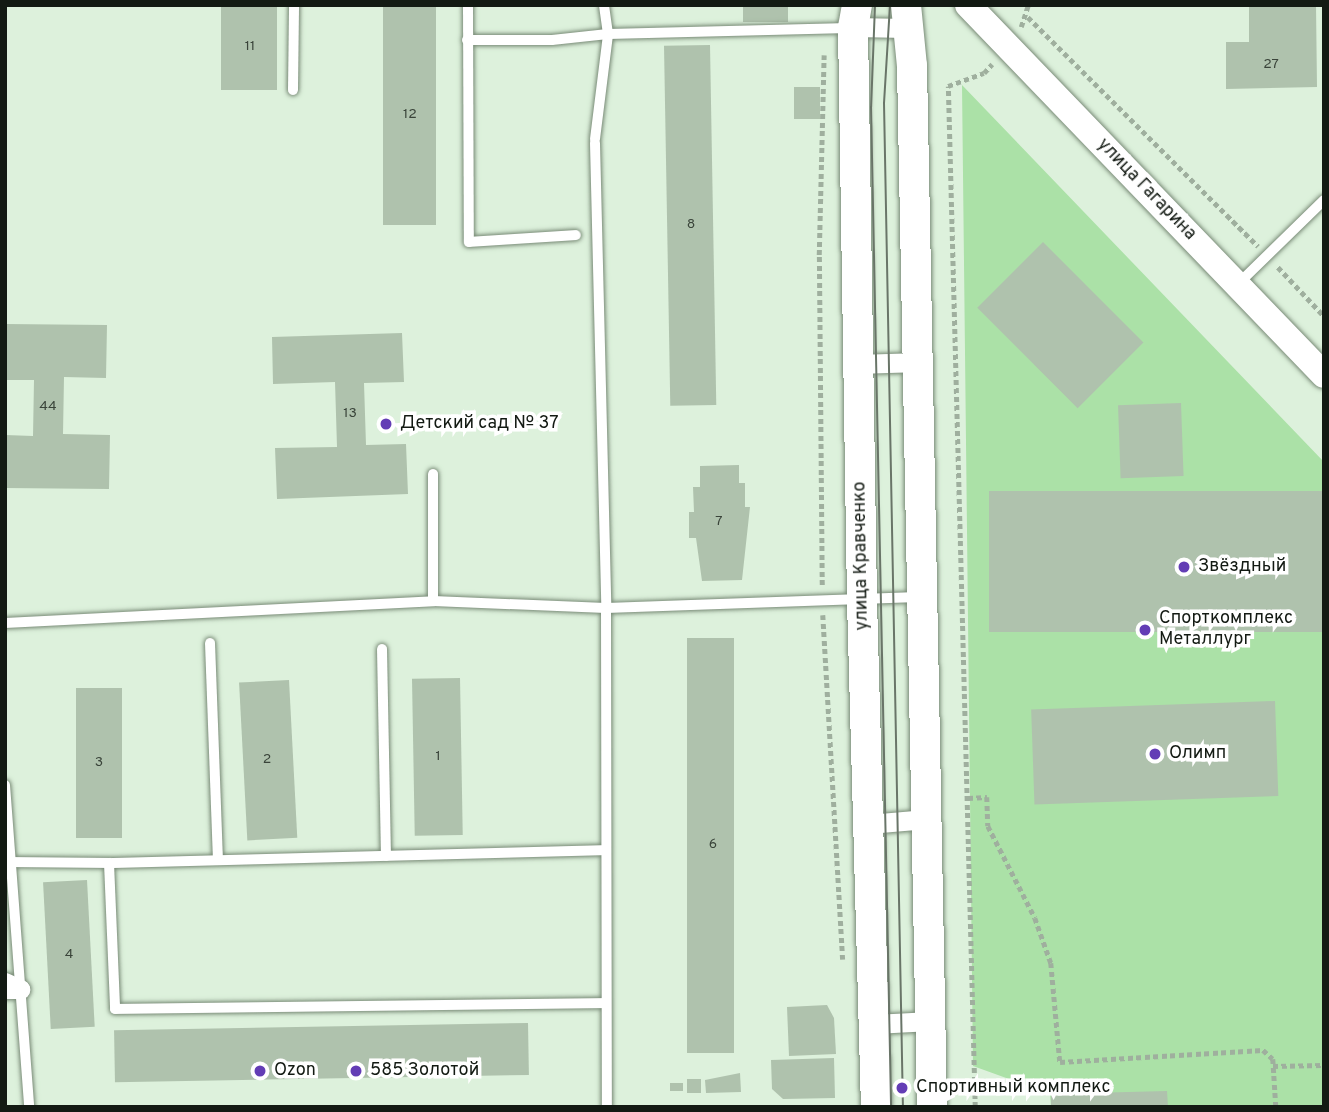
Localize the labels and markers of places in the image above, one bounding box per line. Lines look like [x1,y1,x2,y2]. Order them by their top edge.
place label: Детский сад № 37 [400,413,559,435]
marker: Детский сад № 37 [378,416,394,432]
place label: Звёздный [1198,556,1286,578]
marker: Звёздный [1176,559,1192,575]
place label: Спорткомплекс Металлург [1159,609,1293,652]
marker: Спорткомплекс Металлург [1137,622,1153,638]
place label: Олимп [1169,743,1226,765]
marker: Олимп [1147,746,1163,762]
place label: Ozon [274,1060,316,1082]
place label: 585 Золотой [370,1060,479,1082]
marker: Ozon [252,1063,268,1079]
marker: 585 Золотой [348,1063,364,1079]
place label: Спортивный комплекс [916,1077,1110,1099]
marker: Спортивный комплекс [894,1080,910,1096]

